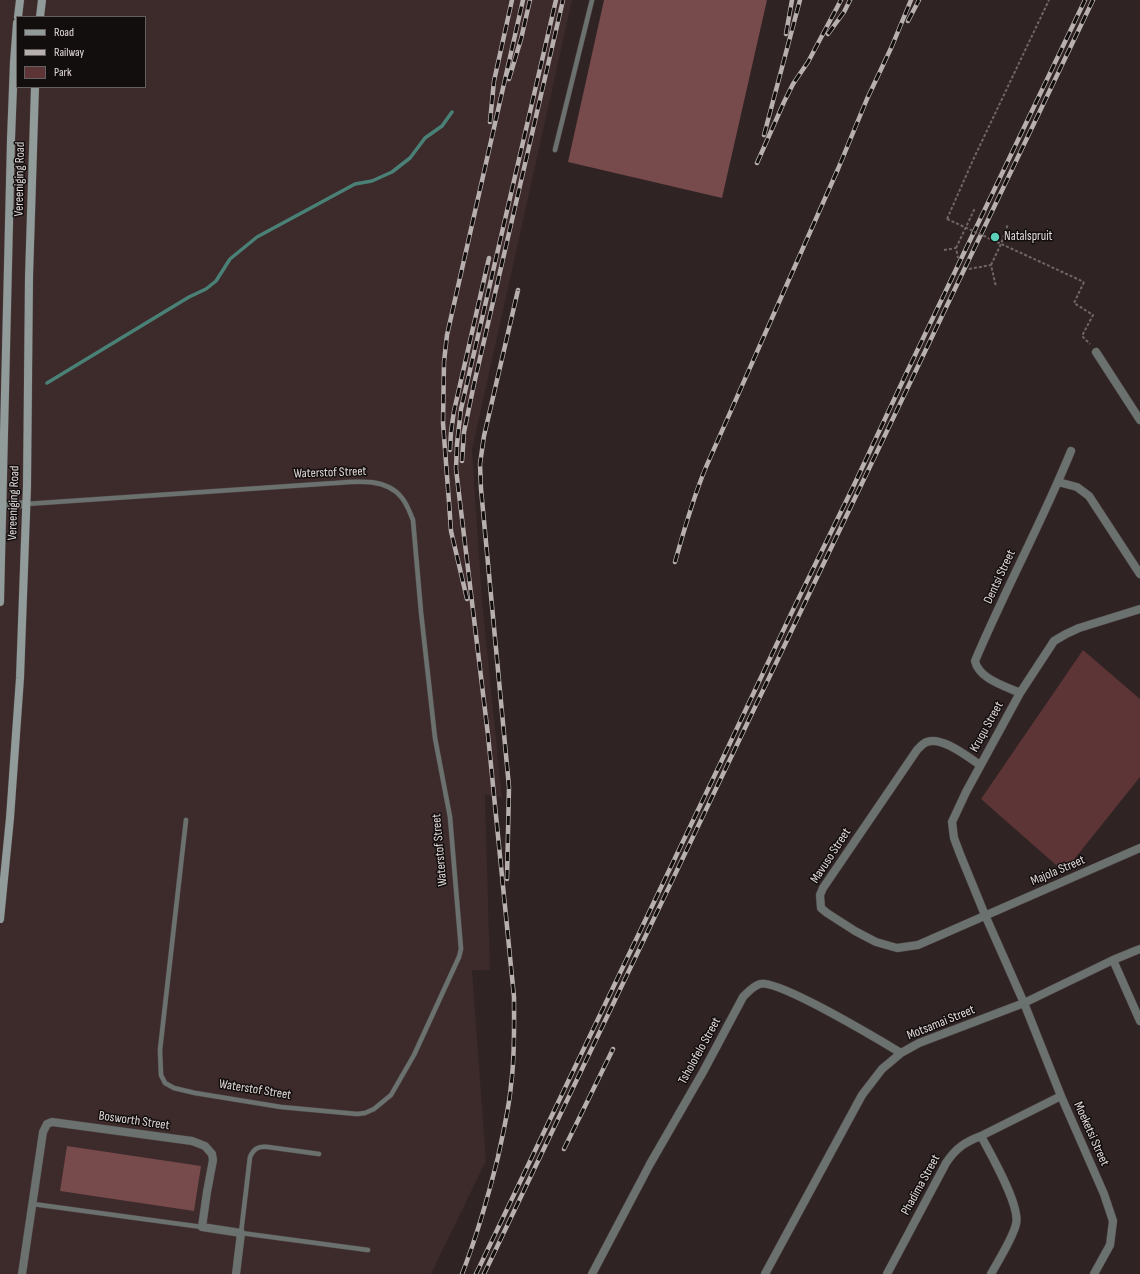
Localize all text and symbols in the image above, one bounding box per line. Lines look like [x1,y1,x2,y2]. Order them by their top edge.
legend [16,16,146,88]
text: Road [54,25,74,40]
text: Railway [54,45,84,60]
text: Park [54,65,72,80]
street label: Vereeniging Road [12,142,28,216]
place label: Natalspruit [1004,229,1053,245]
marker: Natalspruit [989,231,1001,243]
street label: Waterstof Street [293,464,367,482]
street label: Vereeniging Road [5,465,23,541]
street label: Dentsi Street [981,548,1019,606]
street label: Kruqu Street [967,699,1007,755]
street label: Waterstof Street [429,813,451,887]
street label: Mavuso Street [807,825,855,887]
street label: Majola Street [1029,853,1087,889]
street label: Motsamai Street [905,1002,977,1044]
street label: Tsholofelo Street [675,1015,725,1087]
street label: Waterstof Street [218,1077,292,1103]
street label: Moeketsi Street [1070,1099,1112,1169]
street label: Bosworth Street [98,1108,170,1134]
street label: Phadima Street [898,1152,944,1218]

